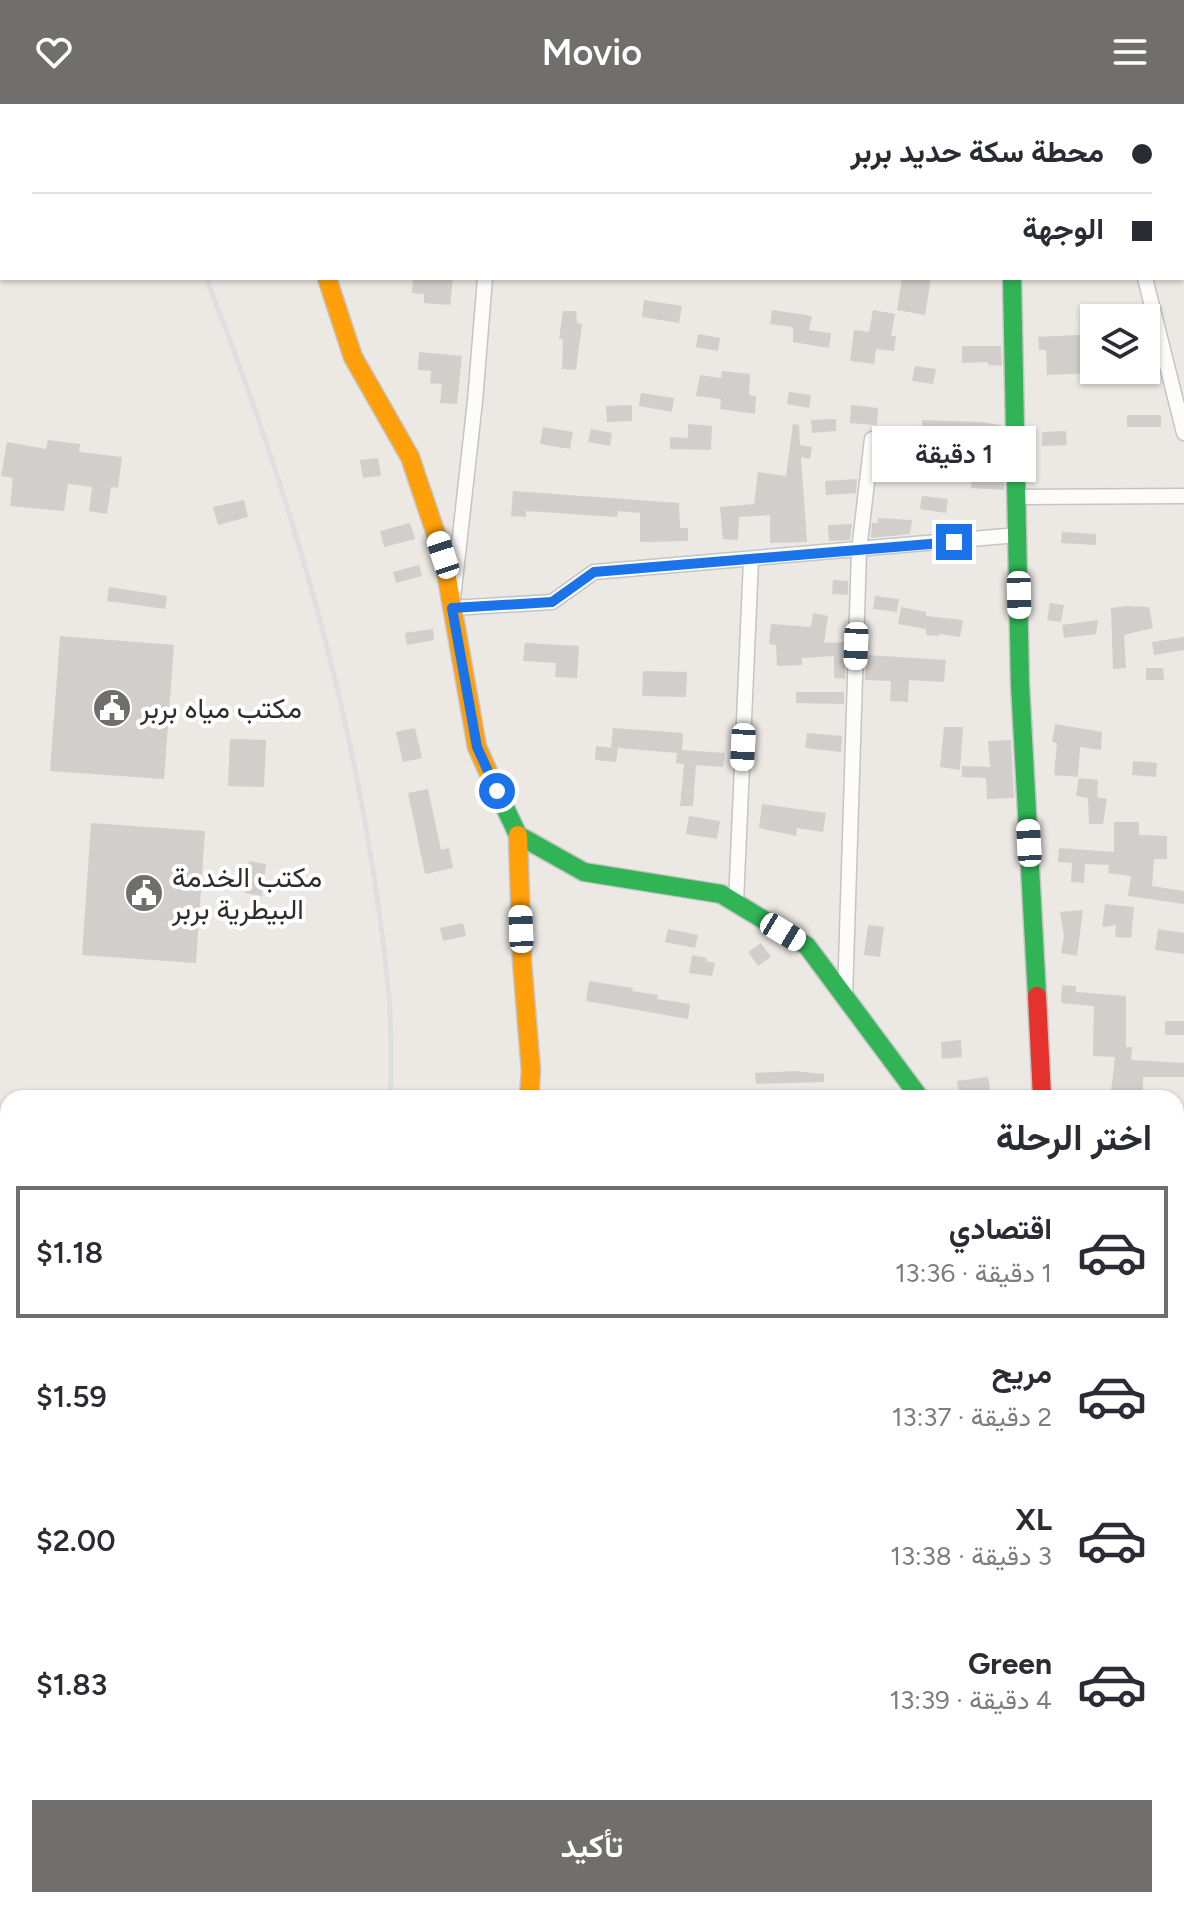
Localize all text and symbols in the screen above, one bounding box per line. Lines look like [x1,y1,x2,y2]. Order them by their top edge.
icon: heart [32,30,76,74]
icon: menu [1108,30,1152,74]
text: Movio [542,31,642,74]
text: محطة سكة حديد بربر [851,133,1104,170]
text: الوجهة [1022,210,1104,247]
map controls [1080,304,1160,384]
button: layers [1080,304,1160,384]
callout: 1 دقيقة [872,426,1036,482]
text: 1 دقيقة [915,438,993,470]
route end [936,524,972,560]
car [424,528,462,582]
car [1007,571,1031,619]
car [843,622,869,670]
public building icon: مكتب مياه بربر [91,687,133,729]
place label: مكتب مياه بربر [139,691,302,726]
car [730,722,756,772]
route start [479,773,515,809]
car [1016,818,1042,868]
place label: مكتب الخدمة البيطرية بربر [171,860,322,927]
public building icon: مكتب الخدمة البيطرية بربر [123,872,165,914]
car [508,905,534,953]
car [756,909,810,955]
text: اختر الرحلة [996,1116,1152,1159]
text: اقتصادي [949,1210,1052,1247]
icon: car [1076,1216,1148,1288]
text: $1.18 [36,1234,103,1271]
text: 1 دقيقة · 13:36 [895,1257,1052,1289]
text: مريح [992,1354,1052,1391]
icon: car [1076,1360,1148,1432]
text: $1.59 [36,1378,107,1415]
text: 2 دقيقة · 13:37 [892,1401,1052,1433]
text: XL [1016,1501,1052,1538]
icon: car [1076,1504,1148,1576]
text: $2.00 [36,1522,116,1559]
text: 3 دقيقة · 13:38 [890,1540,1052,1572]
text: Green [968,1645,1052,1682]
icon: car [1076,1648,1148,1720]
text: $1.83 [36,1666,107,1703]
text: 4 دقيقة · 13:39 [889,1684,1052,1716]
button: تأكيد [32,1800,1152,1892]

